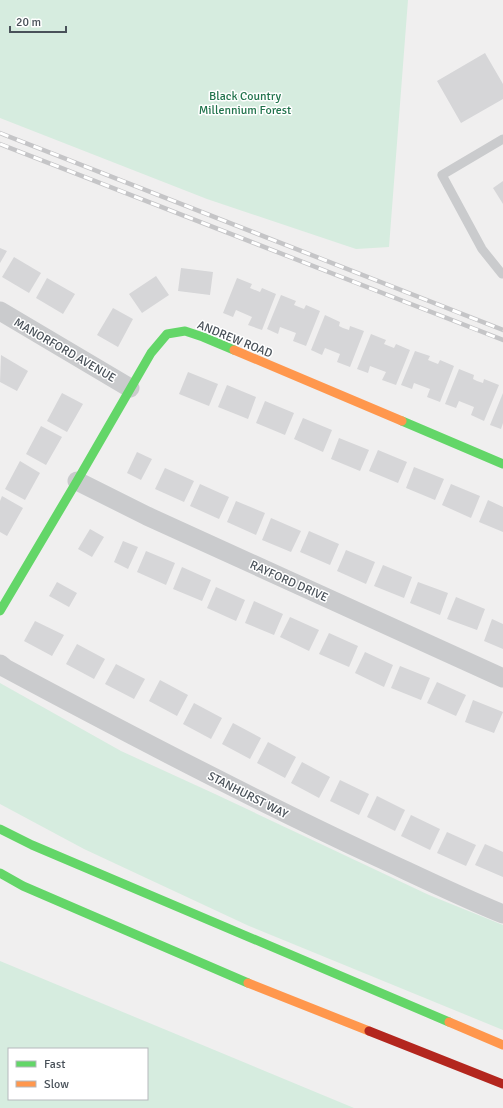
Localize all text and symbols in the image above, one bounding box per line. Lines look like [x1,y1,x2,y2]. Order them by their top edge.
scale bar [10,8,66,34]
text: 20 m [16,15,41,30]
park label: Black Country Millennium Forest [199,89,291,118]
street label: MANORFORD AVENUE [11,315,119,386]
street label: ANDREW ROAD [195,318,275,361]
street label: RAYFORD DRIVE [247,558,330,605]
street label: STANHURST WAY [205,769,290,822]
legend [8,1048,148,1100]
text: Fast [44,1057,65,1072]
text: Slow [44,1077,69,1092]

